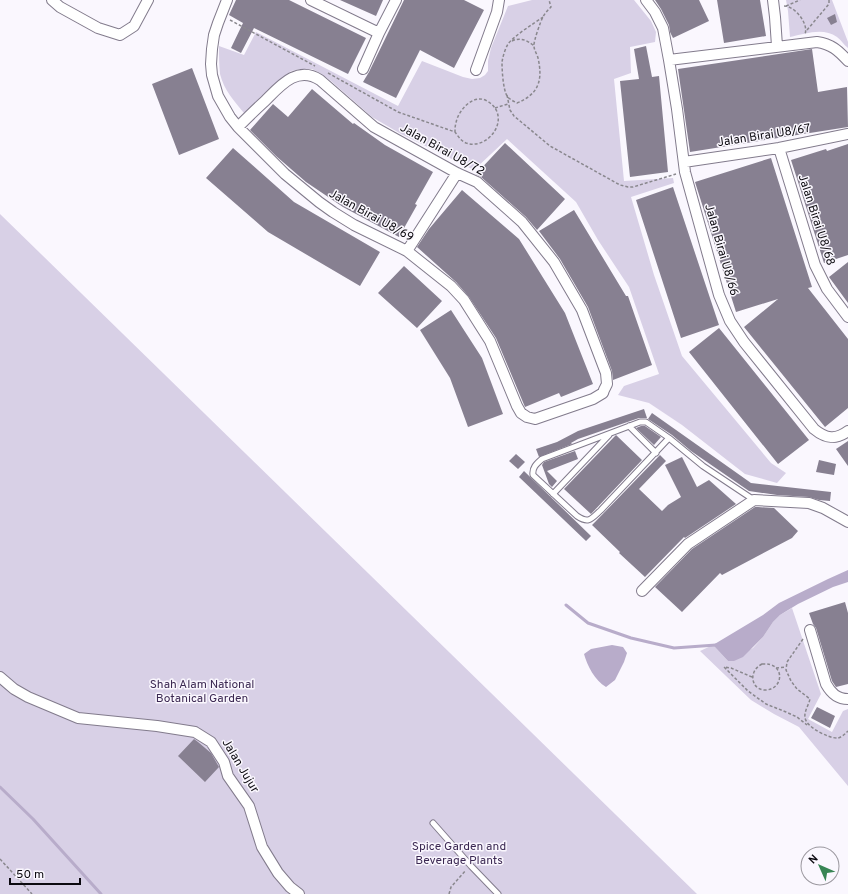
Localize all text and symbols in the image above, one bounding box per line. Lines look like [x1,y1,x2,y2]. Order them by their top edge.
street label: Jalan Birai U8/72 [397,120,487,180]
street label: Jalan Birai U8/67 [716,121,812,151]
street label: Jalan Birai U8/68 [794,172,838,268]
street label: Jalan Birai U8/69 [326,186,416,246]
street label: Jalan Birai U8/66 [700,202,742,298]
park label: Shah Alam National Botanical Garden [150,677,254,707]
street label: Jalan Jujur [218,736,263,796]
park label: Spice Garden and Beverage Plants [412,839,506,869]
north arrow [800,846,840,886]
text: N [806,852,821,867]
scale bar [10,860,80,886]
text: 50 m [16,867,44,883]

